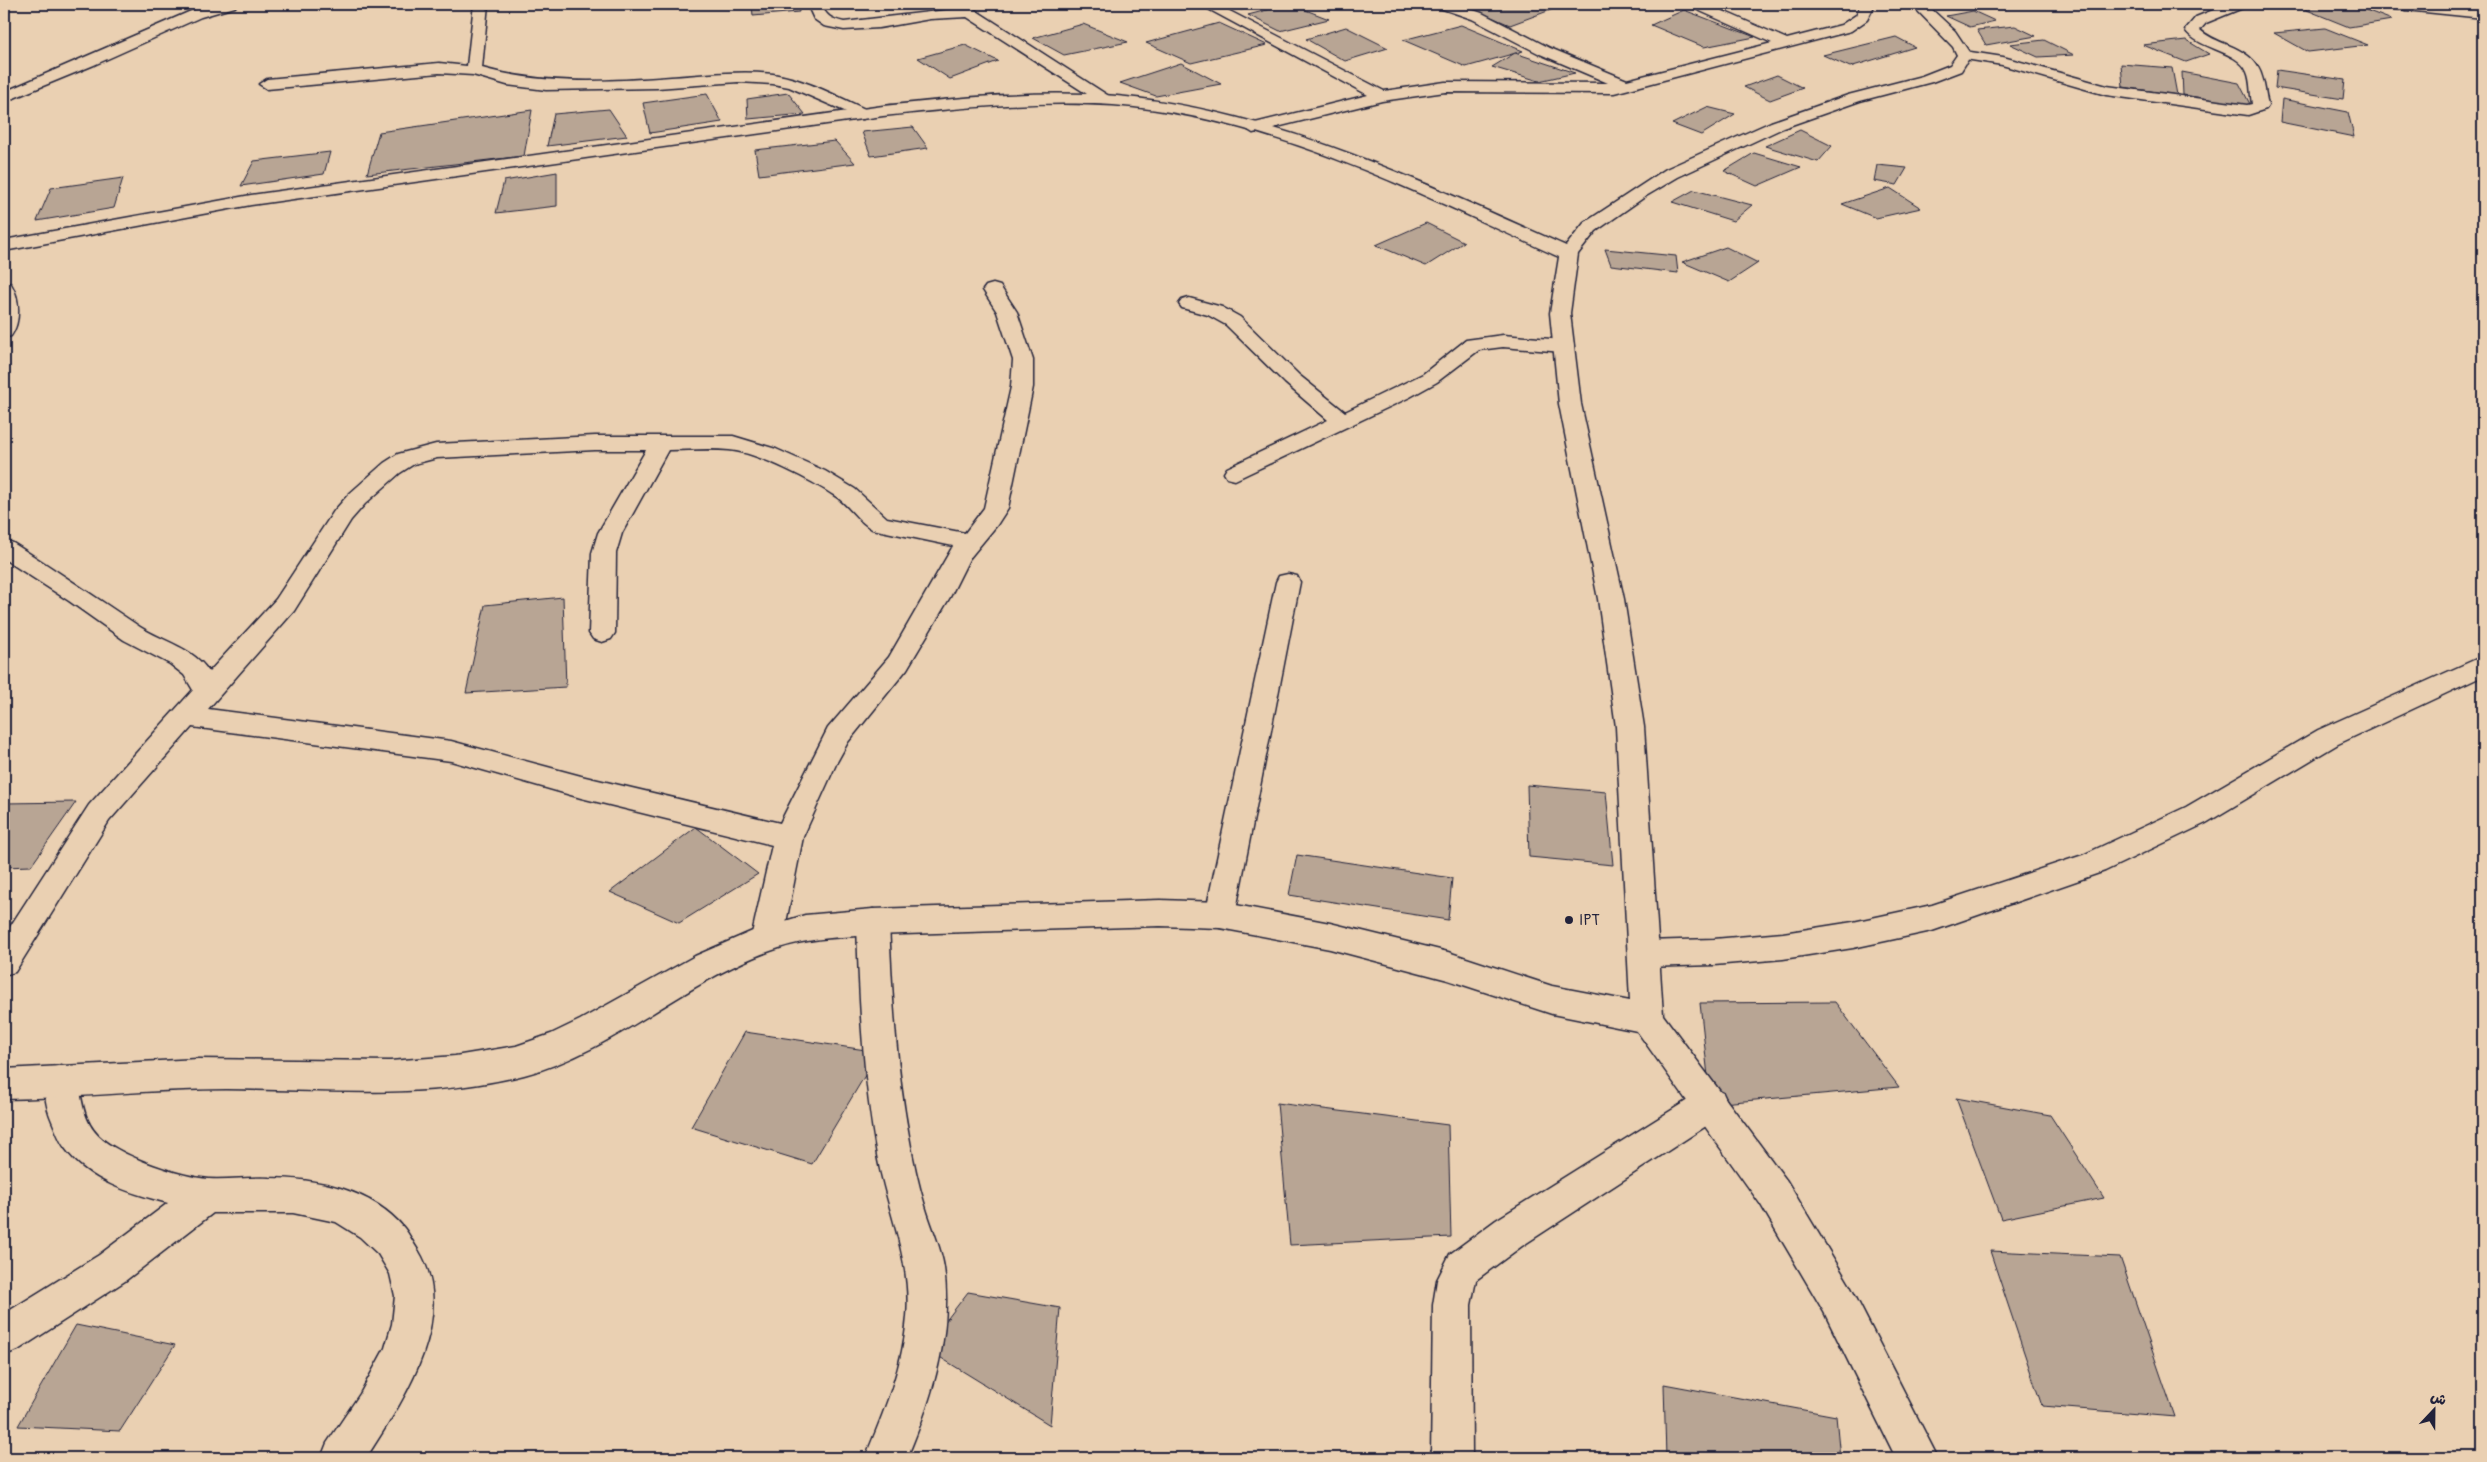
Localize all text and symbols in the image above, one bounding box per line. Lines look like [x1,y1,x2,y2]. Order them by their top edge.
place label: IPT [1579,911,1600,930]
marker: IPT [1563,914,1575,926]
north arrow [2410,1384,2460,1434]
text: ش [2428,1388,2449,1409]

